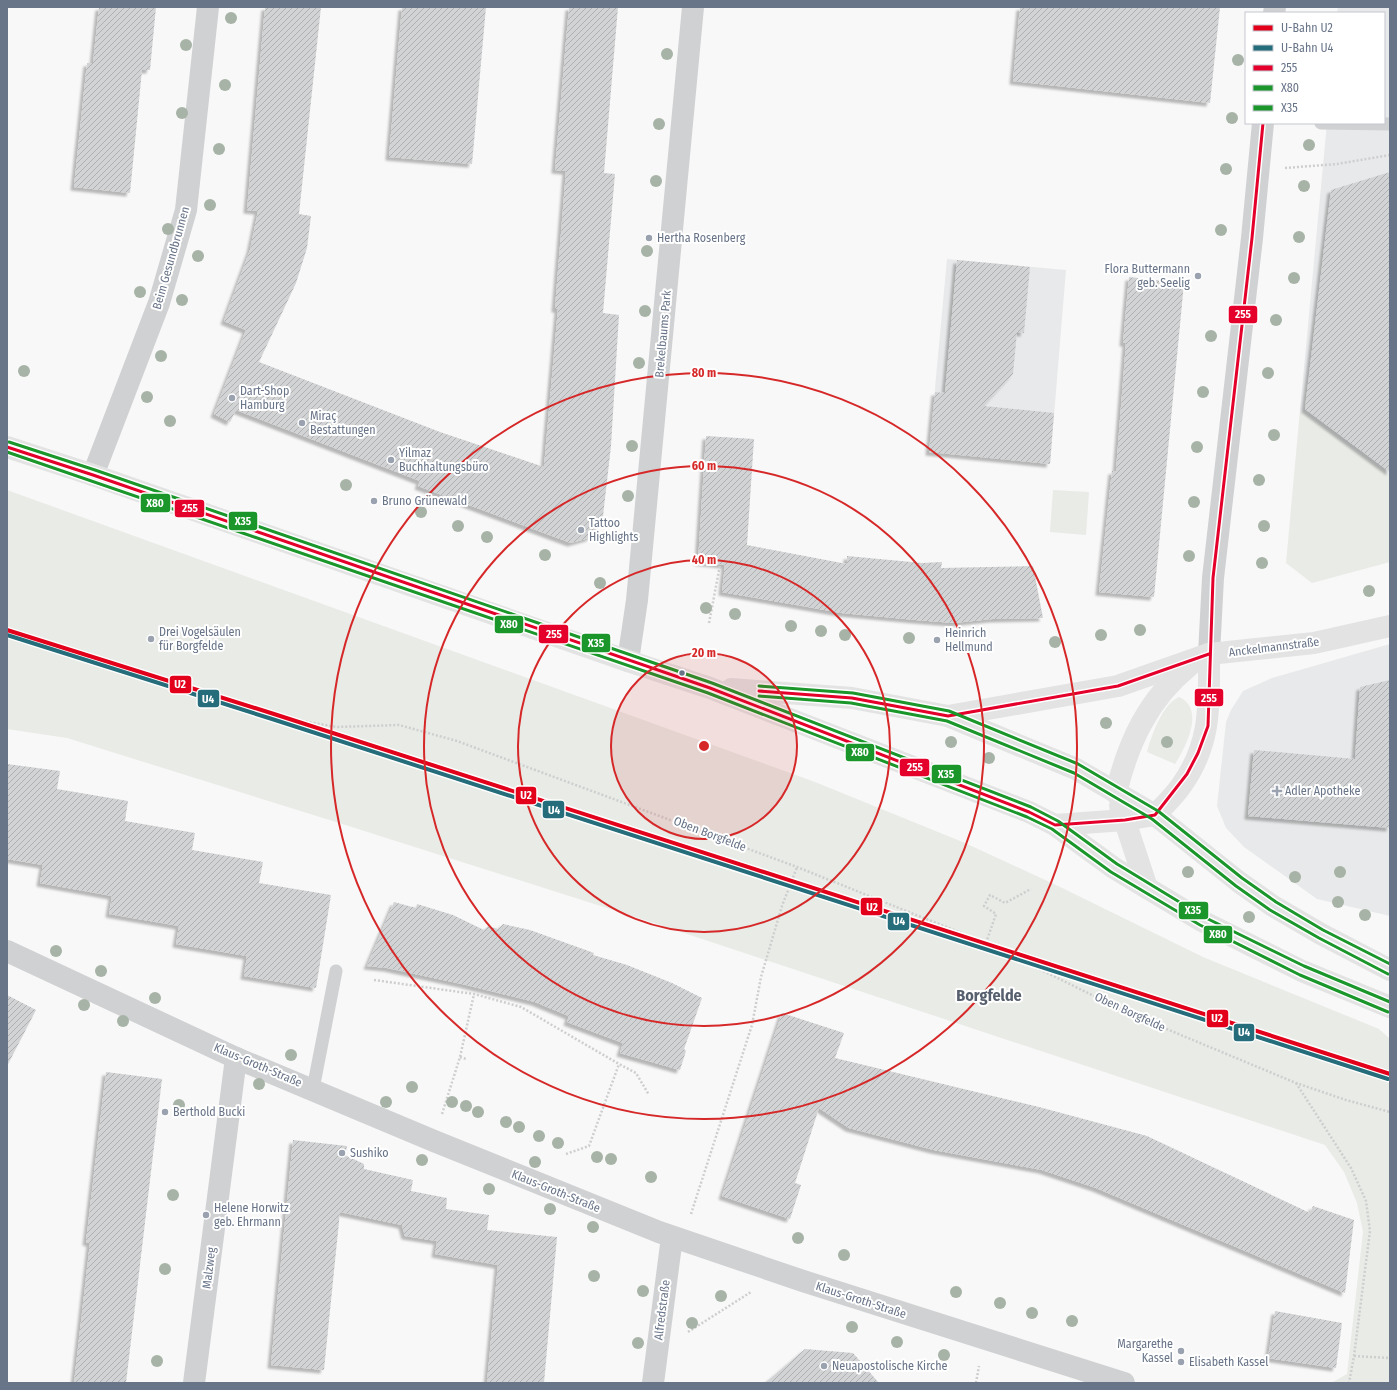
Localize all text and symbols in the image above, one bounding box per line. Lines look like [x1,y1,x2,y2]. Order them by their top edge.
legend [1245,12,1385,124]
text: U-Bahn U2 [1281,21,1333,35]
text: U-Bahn U4 [1281,41,1333,55]
text: 255 [1281,61,1298,75]
text: X80 [1281,81,1299,95]
text: X35 [1281,101,1298,115]
street label: Beim Gesundbrunnen [150,205,192,311]
place label: Hertha Rosenberg [657,231,746,245]
marker: Hertha Rosenberg [644,233,654,243]
place label: Flora Buttermann geb. Seelig [1105,262,1190,290]
marker: Flora Buttermann geb. Seelig [1193,271,1203,281]
street label: Brekelbaums Park [652,289,674,378]
line badge: 255 [1228,305,1258,324]
text: 255 [1234,308,1252,321]
text: 80 m [692,366,716,380]
place label: Dart-Shop Hamburg [240,384,289,412]
marker: Dart-Shop Hamburg [227,393,237,403]
place label: Miraç Bestattungen [310,409,376,437]
marker: Miraç Bestattungen [297,418,307,428]
place label: Yilmaz Buchhaltungsbüro [399,446,489,474]
marker: Yilmaz Buchhaltungsbüro [386,455,396,465]
text: 60 m [692,459,716,473]
line badge: X80 [140,493,171,513]
place label: Bruno Grünewald [382,494,467,508]
marker: Bruno Grünewald [369,496,379,506]
text: X80 [145,497,164,510]
line badge: 255 [174,499,205,518]
text: 255 [181,502,199,515]
line badge: X35 [228,511,258,531]
text: X35 [234,515,252,528]
place label: Tattoo Highlights [589,516,638,544]
marker: Tattoo Highlights [576,525,586,535]
text: 40 m [692,553,716,567]
line badge: X80 [494,615,524,634]
text: X80 [499,618,518,631]
line badge: 255 [538,624,569,644]
place label: Drei Vogelsäulen für Borgfelde [159,625,241,653]
place label: Heinrich Hellmund [945,626,993,654]
text: 255 [545,628,563,641]
line badge: X35 [581,633,611,653]
marker: Drei Vogelsäulen für Borgfelde [146,634,156,644]
street label: Anckelmannstraße [1228,634,1320,660]
marker: Heinrich Hellmund [932,635,942,645]
text: X35 [587,637,605,650]
text: 20 m [691,646,716,660]
unlabelled marker [677,668,687,678]
line badge: U2 [169,675,192,694]
text: U2 [174,678,186,691]
line badge: 255 [1194,688,1224,707]
line badge: U4 [197,689,220,708]
text: 255 [1200,692,1218,705]
text: U4 [202,693,214,706]
centre of rings [697,739,711,753]
line badge: X80 [845,743,875,762]
text: X80 [850,746,869,759]
line badge: 255 [899,758,930,777]
text: 255 [906,761,924,774]
line badge: X35 [931,764,962,784]
text: X35 [937,768,955,781]
place label: Adler Apotheke [1285,784,1360,798]
line badge: U2 [515,786,537,805]
marker: Adler Apotheke [1272,786,1282,796]
text: U2 [520,789,532,802]
line badge: U4 [542,800,565,819]
text: U4 [548,804,560,817]
street label: Oben Borgfelde [672,814,748,854]
line badge: U2 [860,897,883,916]
text: U2 [866,901,878,914]
line badge: X35 [1178,901,1209,920]
text: X35 [1184,904,1202,917]
line badge: U4 [887,912,910,931]
text: U4 [893,915,905,928]
line badge: X80 [1203,925,1233,944]
text: X80 [1208,928,1227,941]
district label: Borgfelde [956,986,1022,1005]
street label: Oben Borgfelde [1092,989,1168,1035]
line badge: U2 [1206,1009,1229,1028]
text: U2 [1211,1012,1223,1025]
line badge: U4 [1233,1023,1255,1042]
text: U4 [1238,1026,1250,1039]
street label: Klaus-Groth-Straße [212,1040,304,1090]
place label: Berthold Bucki [173,1105,245,1119]
marker: Berthold Bucki [160,1107,170,1117]
place label: Sushiko [350,1146,389,1160]
marker: Sushiko [337,1148,347,1158]
street label: Klaus-Groth-Straße [510,1167,602,1215]
place label: Helene Horwitz geb. Ehrmann [214,1201,289,1229]
marker: Helene Horwitz geb. Ehrmann [201,1210,211,1220]
street label: Malzweg [200,1246,219,1290]
street label: Alfredstraße [651,1279,673,1341]
street label: Klaus-Groth-Straße [814,1279,908,1321]
place label: Margarethe Kassel [1117,1337,1173,1365]
marker: Margarethe Kassel [1176,1346,1186,1356]
place label: Elisabeth Kassel [1189,1355,1268,1369]
marker: Elisabeth Kassel [1176,1357,1186,1367]
place label: Neuapostolische Kirche [832,1359,947,1373]
marker: Neuapostolische Kirche [819,1361,829,1371]

